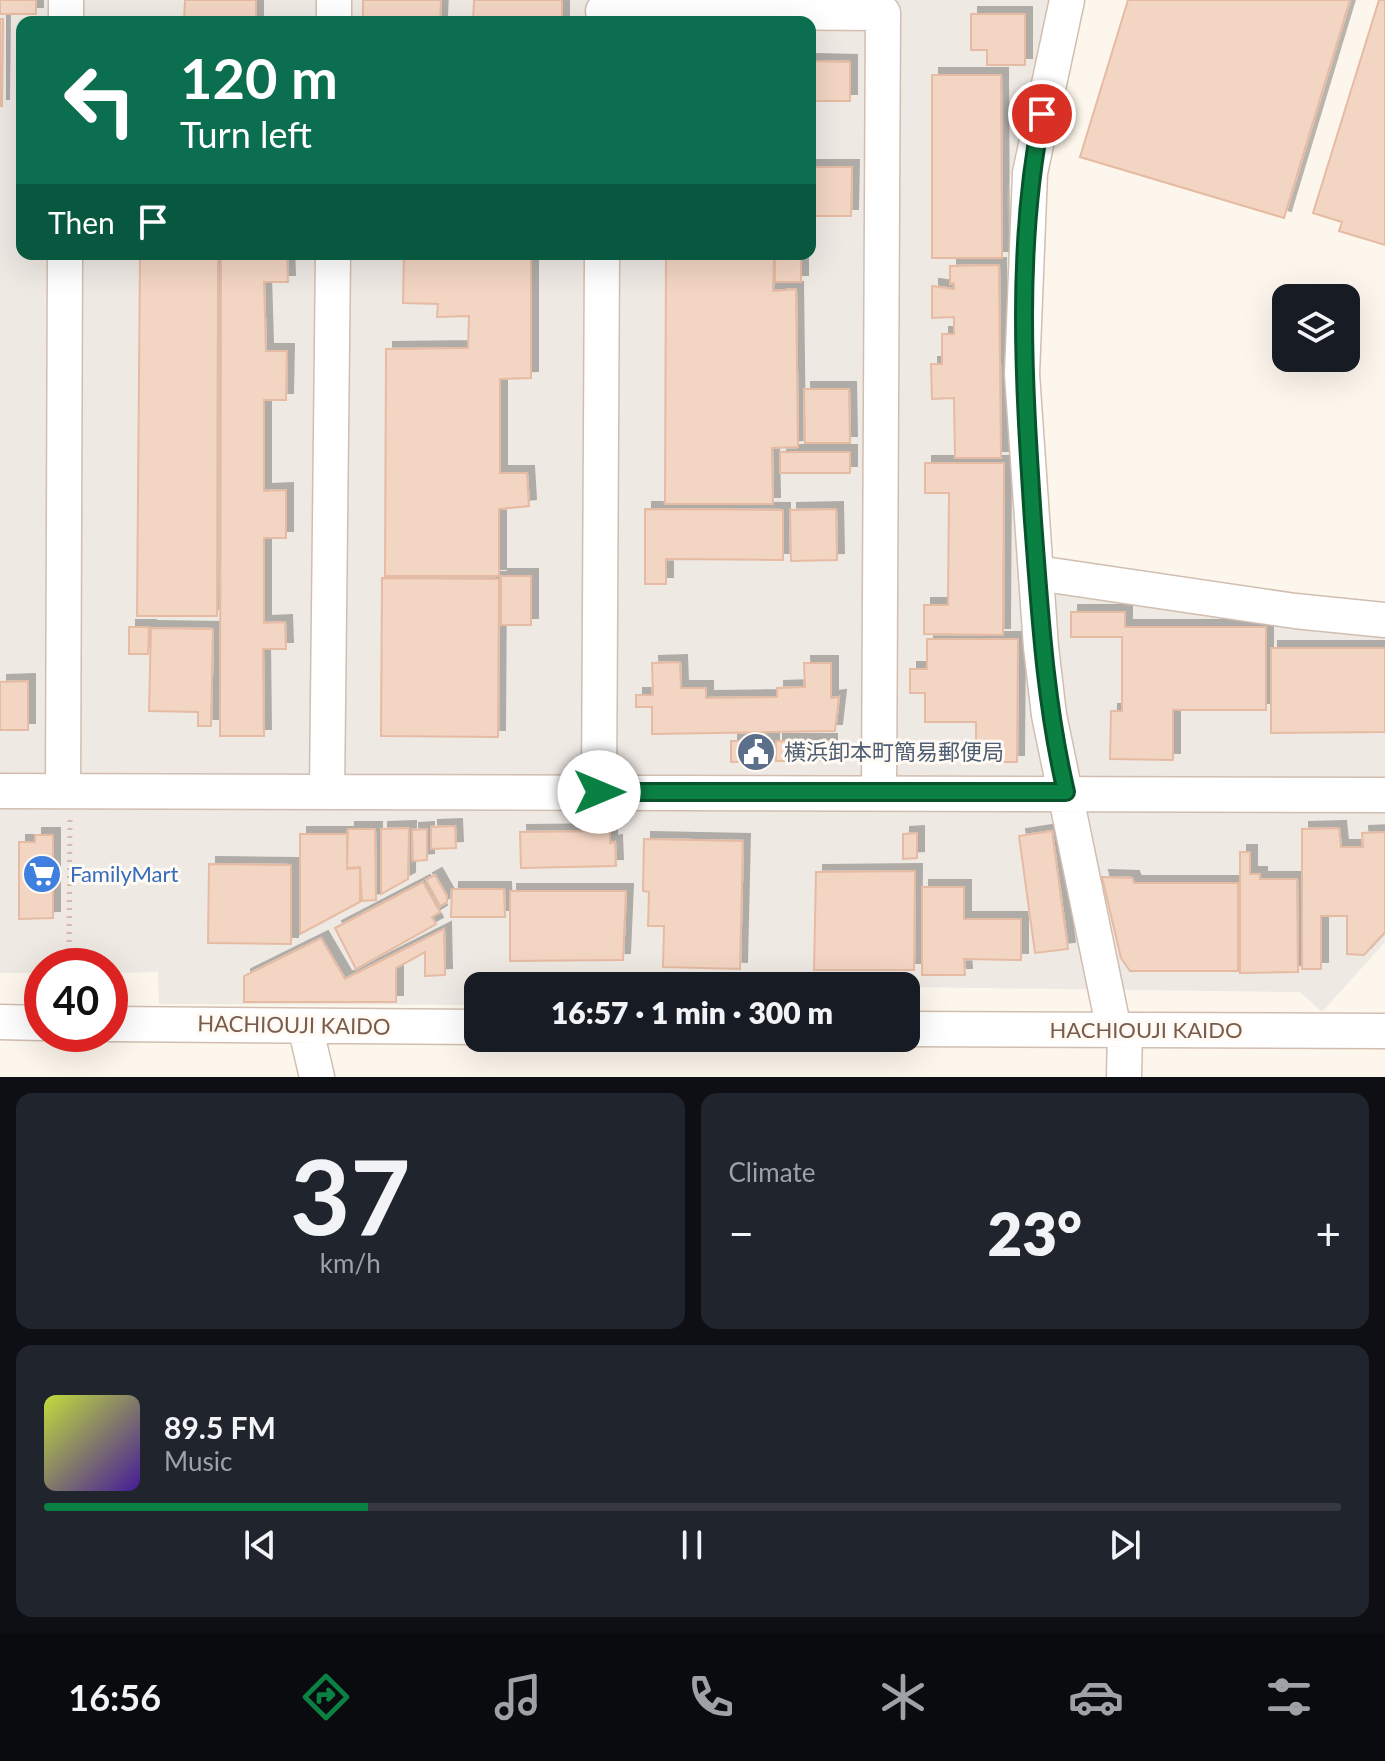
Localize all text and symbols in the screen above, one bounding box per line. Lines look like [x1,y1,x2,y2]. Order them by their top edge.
text: 120 m [180,44,338,111]
icon: left [48,48,152,152]
pin [1008,80,1076,148]
icon: arrive [1020,92,1064,136]
text: Turn left [180,112,312,156]
icon: arrive [131,200,175,244]
text: Then [48,204,115,240]
map controls [1272,284,1360,372]
button: layers [1272,284,1360,372]
public building icon: 横浜卸本町簡易郵便局 [735,731,777,773]
place label: 横浜卸本町簡易郵便局 [784,738,1004,765]
position arrow [557,750,641,834]
supermarket icon: FamilyMart [21,853,63,895]
place label: FamilyMart [70,860,179,887]
speed limit sign: 40 [24,948,128,1052]
text: 16:57 · 1 min · 300 m [551,994,833,1030]
street label: HACHIOUJI KAIDO [197,1009,391,1040]
street label: HACHIOUJI KAIDO [1049,1016,1243,1043]
text: 37 [290,1132,411,1257]
text: Climate [729,1156,815,1188]
text: 23° [987,1197,1082,1269]
text: − [729,1207,754,1259]
text: + [1315,1207,1341,1259]
text: km/h [320,1247,381,1279]
text: 89.5 FM [164,1409,276,1445]
text: Music [164,1445,232,1477]
icon: previous [238,1523,282,1567]
icon: pause [670,1523,714,1567]
icon: next [1103,1523,1147,1567]
icon: directions [298,1669,354,1725]
icon: music [490,1669,546,1725]
icon: phone [683,1669,739,1725]
icon: climate [875,1669,931,1725]
icon: car [1068,1669,1124,1725]
icon: filters [1261,1669,1317,1725]
text: 16:56 [68,1675,161,1719]

